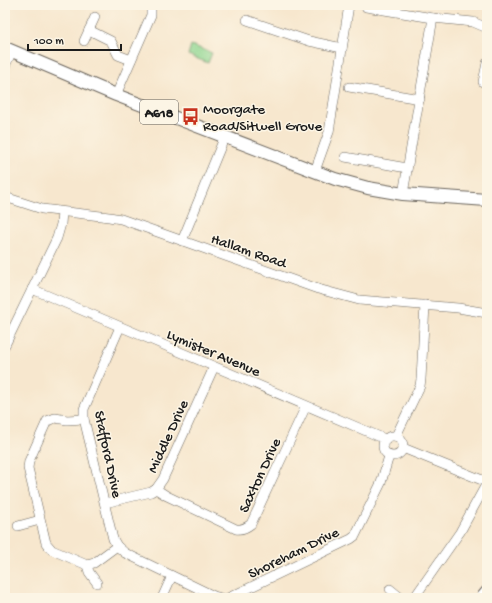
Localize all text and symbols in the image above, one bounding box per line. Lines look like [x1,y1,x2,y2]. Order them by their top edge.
scale bar [28,26,121,52]
text: 100 m [33,35,64,49]
road number: A618 [140,100,178,124]
place label: Moorgate Road/Sitwell Grove [203,101,322,136]
bus stop icon: Moorgate Road/Sitwell Grove [180,107,200,127]
street label: Hallam Road [208,231,290,274]
street label: Lymister Avenue [164,326,263,382]
street label: Middle Drive [144,397,194,476]
street label: Stafford Drive [89,409,125,500]
street label: Saxton Drive [236,435,286,516]
street label: Shoreham Drive [245,524,343,584]

